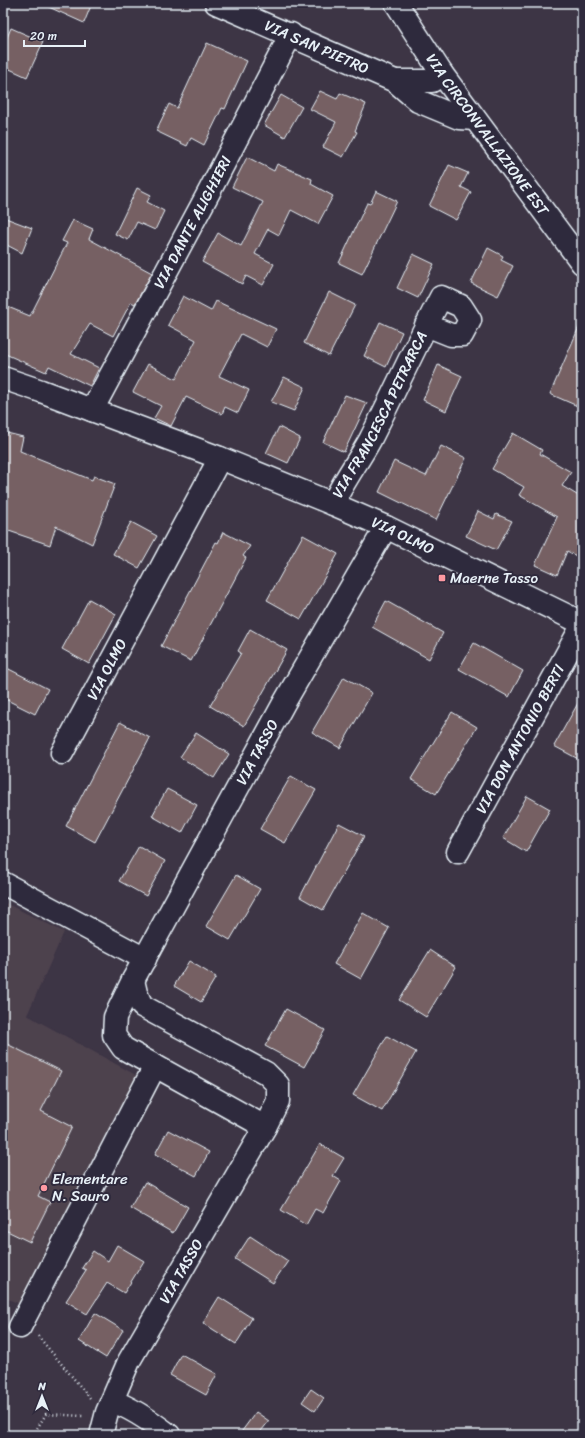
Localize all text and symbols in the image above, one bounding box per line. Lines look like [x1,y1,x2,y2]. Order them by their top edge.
street label: VIA SAN PIETRO [260,13,373,81]
scale bar [24,22,85,48]
text: 20 m [30,25,57,47]
street label: VIA CIRCONVALLAZIONE EST [419,48,556,222]
street label: VIA DANTE ALIGHIERI [146,151,239,294]
street label: VIA FRANCESCA PETRARCA [325,326,435,503]
street label: VIA OLMO [367,509,439,562]
place label: Maerne Tasso [450,565,538,591]
marker: Maerne Tasso [437,573,447,583]
street label: VIA OLMO [80,633,134,705]
street label: VIA DON ANTONIO BERTI [468,659,572,819]
street label: VIA TASSO [229,714,286,790]
place label: Elementare N. Sauro [52,1166,128,1209]
marker: Elementare N. Sauro [39,1183,49,1193]
street label: VIA TASSO [152,1234,210,1309]
north arrow [22,1376,62,1416]
text: N [37,1377,46,1396]

